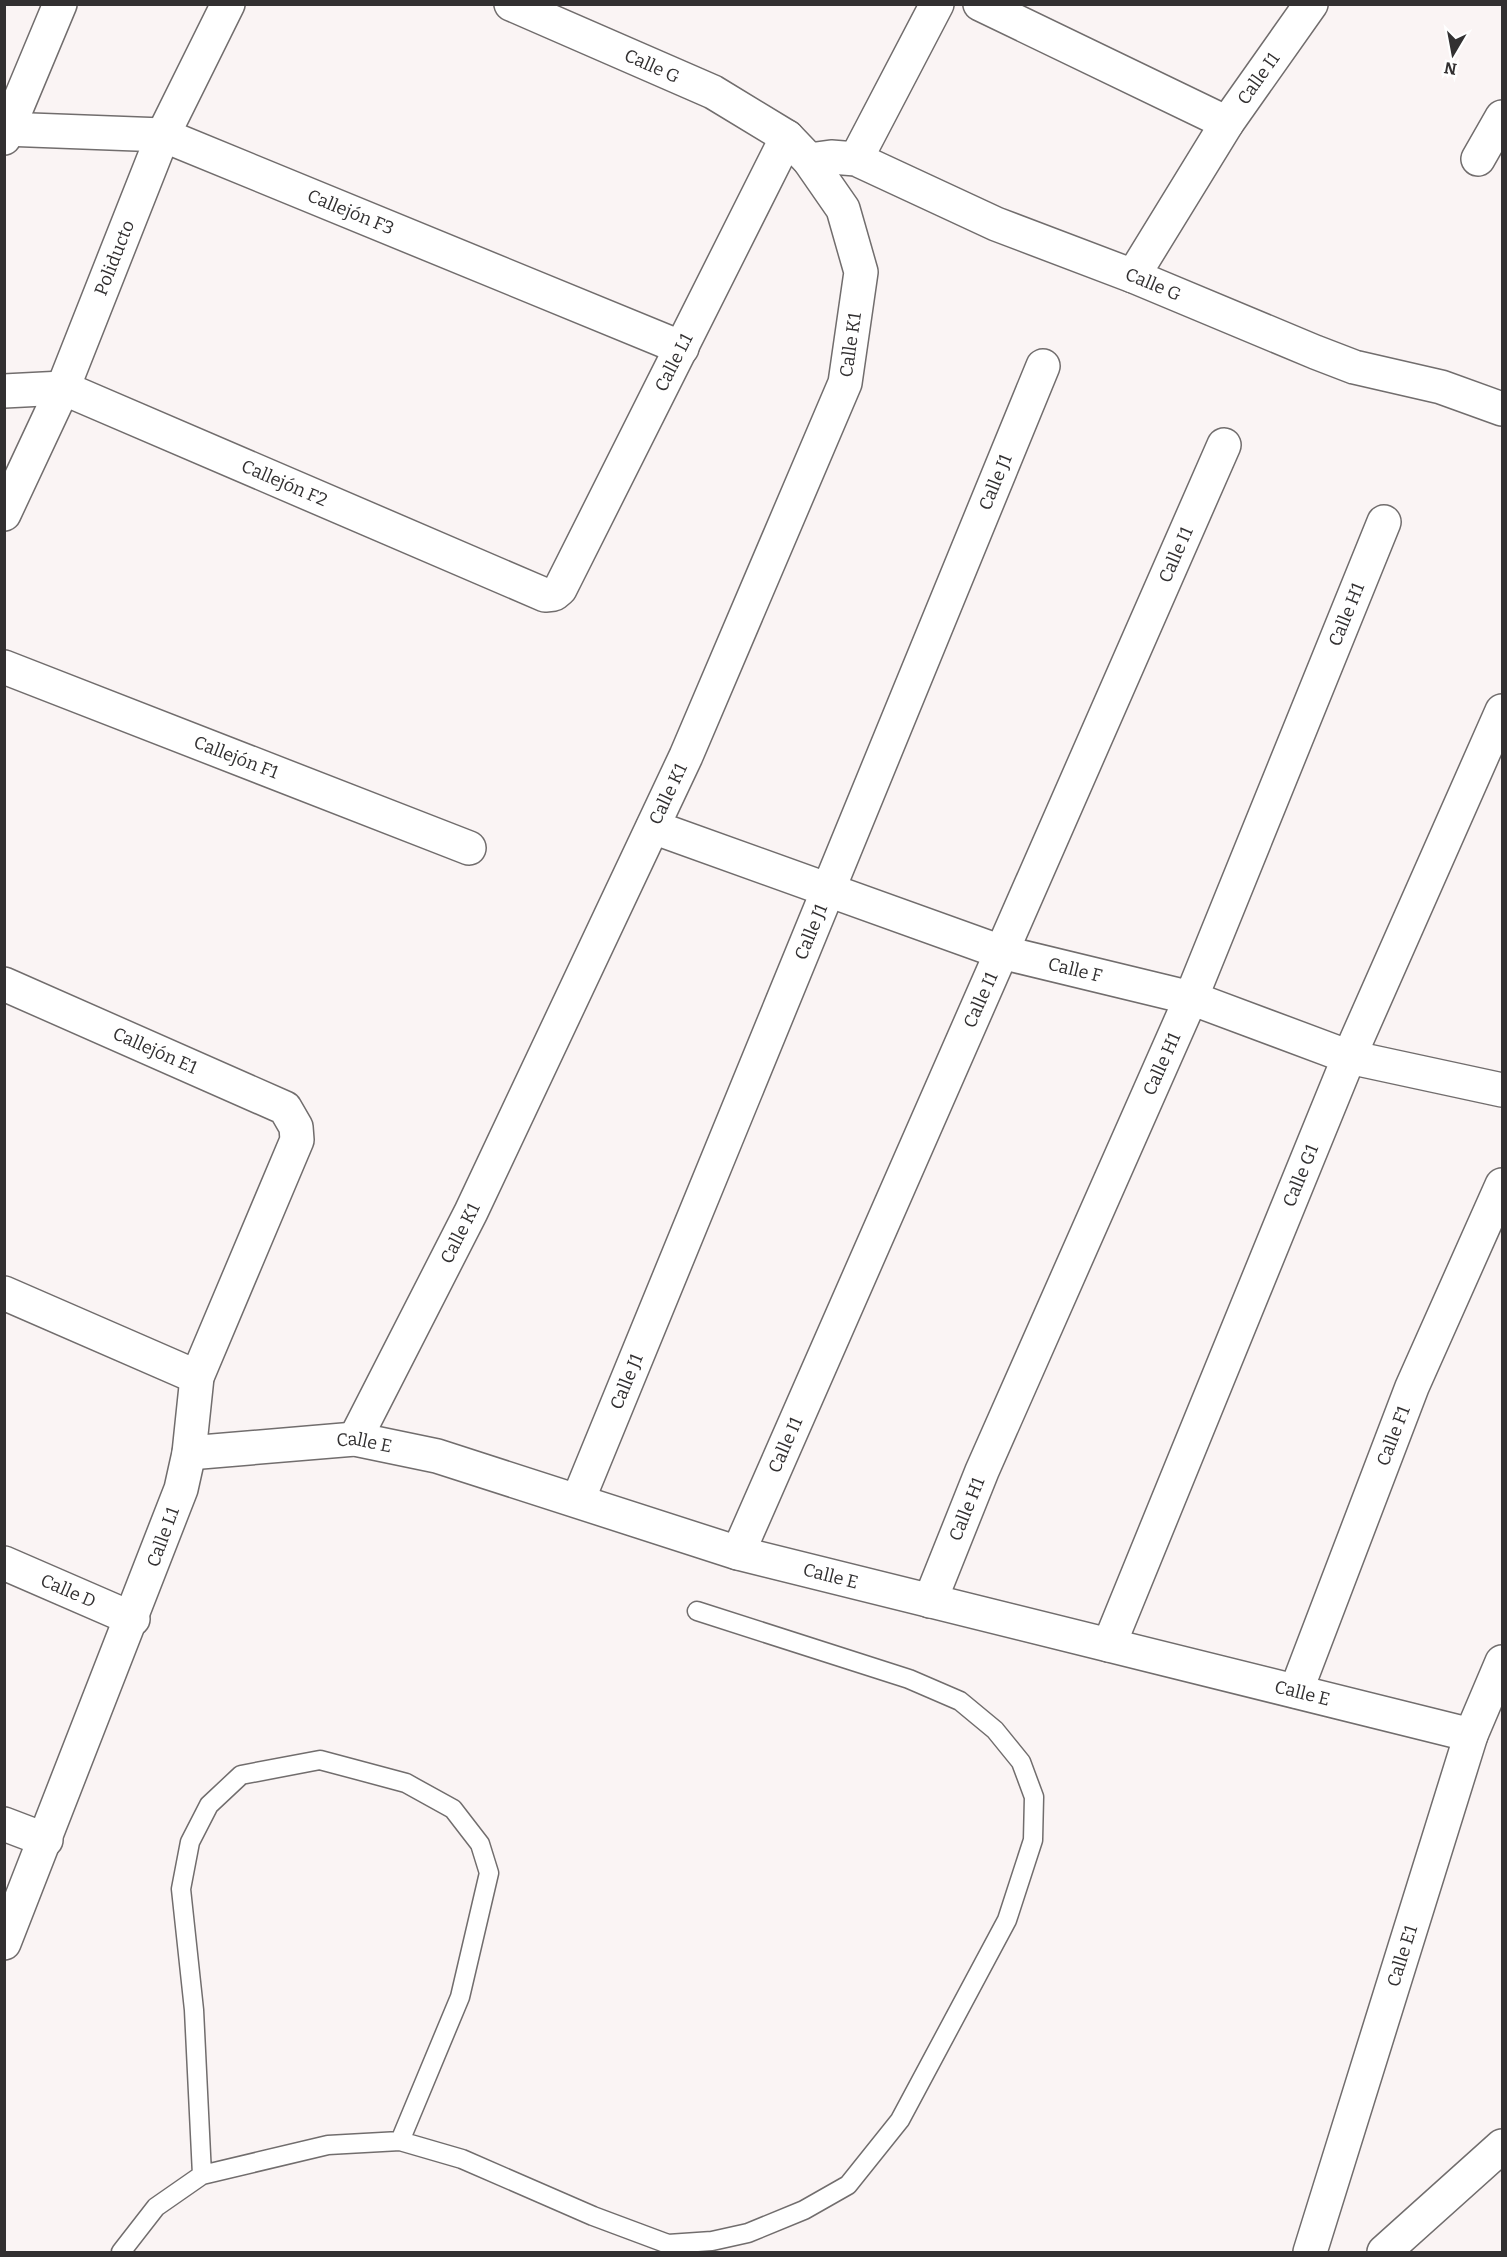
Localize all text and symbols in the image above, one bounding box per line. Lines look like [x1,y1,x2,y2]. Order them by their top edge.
north arrow [1423,24,1483,84]
street label: Calle G [621,44,683,88]
street label: Calle I1 [1233,48,1285,109]
text: N [1443,58,1458,79]
street label: Callejón F3 [304,184,397,240]
street label: Poliducto [90,217,139,299]
street label: Calle G [1122,263,1184,306]
street label: Calle K1 [835,311,866,379]
street label: Calle L1 [650,329,698,395]
street label: Calle J1 [974,450,1017,513]
street label: Callejón F2 [238,455,331,511]
street label: Calle I1 [1154,523,1198,586]
street label: Calle H1 [1324,579,1369,649]
street label: Callejón F1 [191,731,282,784]
street label: Calle K1 [644,759,692,828]
street label: Calle J1 [790,900,832,963]
street label: Calle F [1046,953,1104,987]
street label: Calle I1 [959,968,1003,1031]
street label: Callejón E1 [109,1022,201,1079]
street label: Calle H1 [1138,1028,1186,1099]
street label: Calle G1 [1278,1140,1323,1210]
street label: Calle K1 [436,1199,485,1267]
street label: Calle J1 [605,1350,648,1413]
street label: Calle F1 [1372,1402,1415,1469]
street label: Calle I1 [764,1413,808,1476]
street label: Calle E [335,1428,394,1457]
street label: Calle H1 [944,1473,990,1544]
street label: Calle L1 [142,1503,184,1570]
street label: Calle E [801,1559,861,1593]
street label: Calle D [37,1569,99,1612]
street label: Calle E [1272,1676,1332,1711]
street label: Calle E1 [1382,1922,1422,1990]

